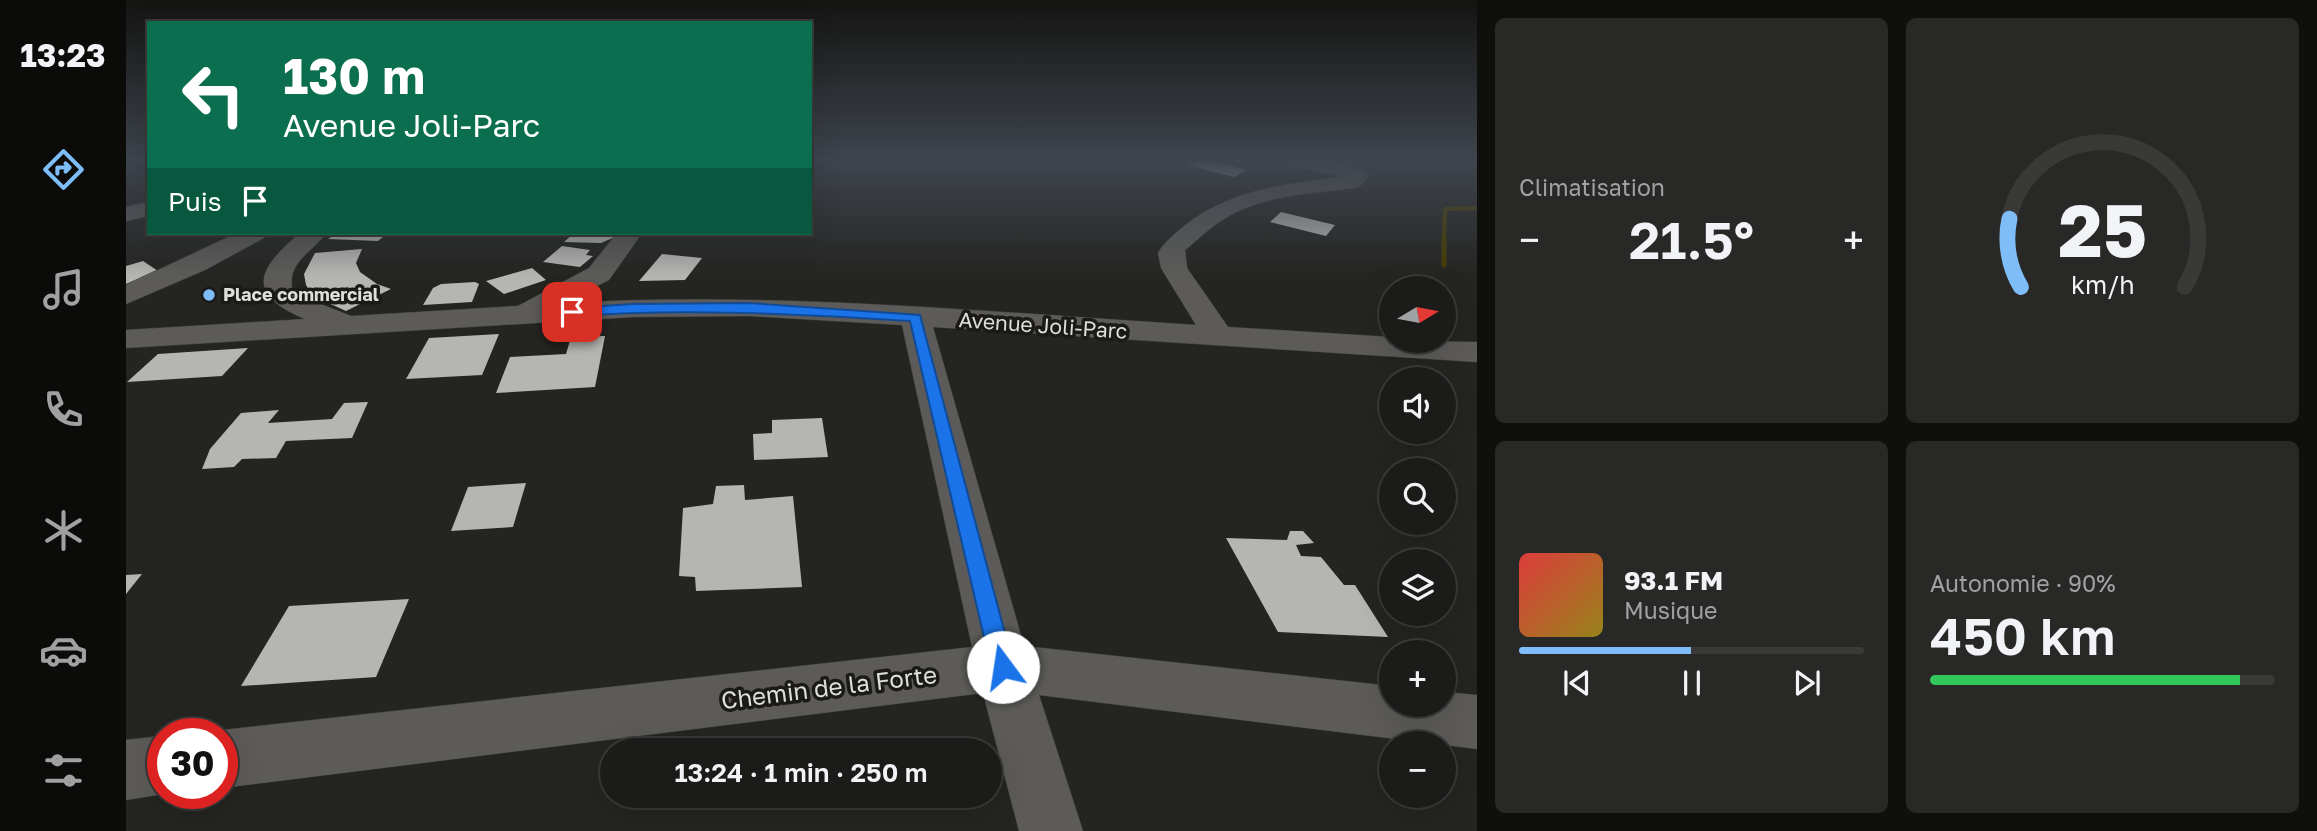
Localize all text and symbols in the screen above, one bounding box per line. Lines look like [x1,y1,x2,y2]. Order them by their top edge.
text: 13:23 [20,36,106,74]
text: 130 m [283,46,425,105]
icon: left [168,49,259,140]
text: Avenue Joli-Parc [283,106,540,144]
icon: directions [39,145,88,194]
text: Climatisation [1519,173,1665,201]
icon: arrive [236,182,274,220]
text: Puis [168,186,222,217]
text: 25 [2058,186,2147,273]
text: 21.5° [1629,208,1754,270]
text: − [1519,217,1540,262]
text: + [1843,217,1864,262]
icon: music [39,265,88,314]
text: km/h [2071,268,2134,299]
north arrow [1379,276,1456,354]
map controls [1379,276,1456,808]
pin [542,282,602,342]
place label: Place commercial [223,283,379,305]
marker: Place commercial [201,287,217,303]
icon: arrive [553,293,591,331]
street label: Avenue Joli-Parc [958,306,1128,344]
button: sound [1379,367,1456,444]
icon: phone [39,385,88,434]
button: search [1379,458,1456,535]
icon: climate [39,506,88,555]
button: layers [1379,549,1456,626]
text: 93.1 FM [1624,565,1723,596]
text: Autonomie · 90% [1930,569,2116,597]
text: Musique [1624,596,1717,624]
text: 450 km [1930,604,2115,666]
icon: car [39,626,88,675]
position arrow [966,630,1040,704]
button: + [1379,640,1456,717]
street label: Chemin de la Forte [719,659,938,714]
icon: previous [1558,664,1596,702]
icon: pause [1673,664,1711,702]
icon: next [1788,664,1826,702]
speed limit sign: 30 [147,718,238,809]
button: − [1379,731,1456,808]
icon: filters [39,746,88,795]
text: 13:24 · 1 min · 250 m [674,757,928,788]

